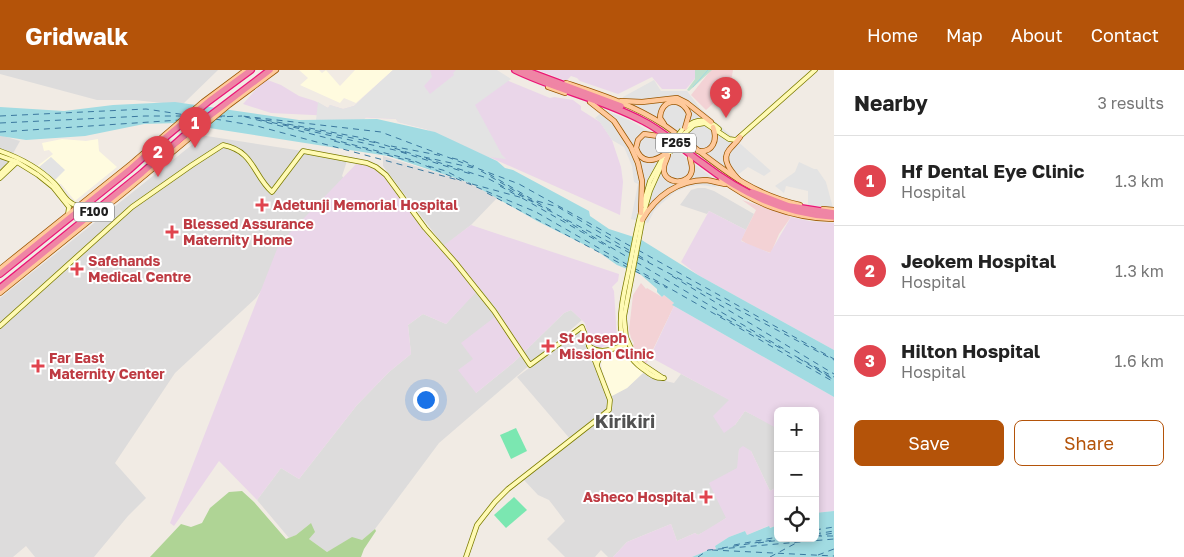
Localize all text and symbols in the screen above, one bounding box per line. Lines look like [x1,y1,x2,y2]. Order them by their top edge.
text: Gridwalk [25,21,129,50]
text: Home [867,24,918,46]
text: Map [946,24,983,46]
text: About [1011,24,1063,46]
text: Contact [1091,24,1159,46]
pin: 3 [710,77,742,118]
text: Nearby [854,90,928,116]
text: 3 results [1097,93,1164,113]
pin: 1 [179,107,211,148]
road number: F265 [656,134,696,152]
pin: 2 [142,136,174,177]
text: Hf Dental Eye Clinic [901,159,1085,182]
text: 1 [866,171,874,191]
text: 1.3 km [1115,171,1164,191]
text: Hospital [901,182,966,202]
place label: Adetunji Memorial Hospital [273,196,458,213]
marker: Adetunji Memorial Hospital [255,198,269,212]
road number: F100 [74,202,114,222]
place label: Blessed Assurance Maternity Home [183,215,314,248]
marker: Blessed Assurance Maternity Home [165,225,179,239]
text: Jeokem Hospital [901,249,1056,272]
place label: Safehands Medical Centre [88,252,191,285]
text: 2 [865,261,875,281]
text: 1.3 km [1115,261,1164,281]
marker: Safehands Medical Centre [70,262,84,276]
text: Hospital [901,272,966,292]
place label: St Joseph Mission Clinic [559,329,654,362]
marker: St Joseph Mission Clinic [541,339,555,353]
text: Hilton Hospital [901,339,1040,362]
place label: Far East Maternity Center [49,349,165,382]
text: 3 [865,351,875,371]
text: 1.6 km [1115,351,1164,371]
marker: Far East Maternity Center [31,359,45,373]
text: Hospital [901,362,966,382]
your location [413,387,439,413]
map controls [774,407,819,542]
button: + [774,407,819,452]
district label: Kirikiri [595,409,655,432]
button: Save [854,420,1004,466]
button: Share [1014,420,1164,466]
button: − [774,452,819,497]
place label: Asheco Hospital [583,488,695,505]
marker: Asheco Hospital [699,490,713,504]
button: locate [774,497,819,542]

